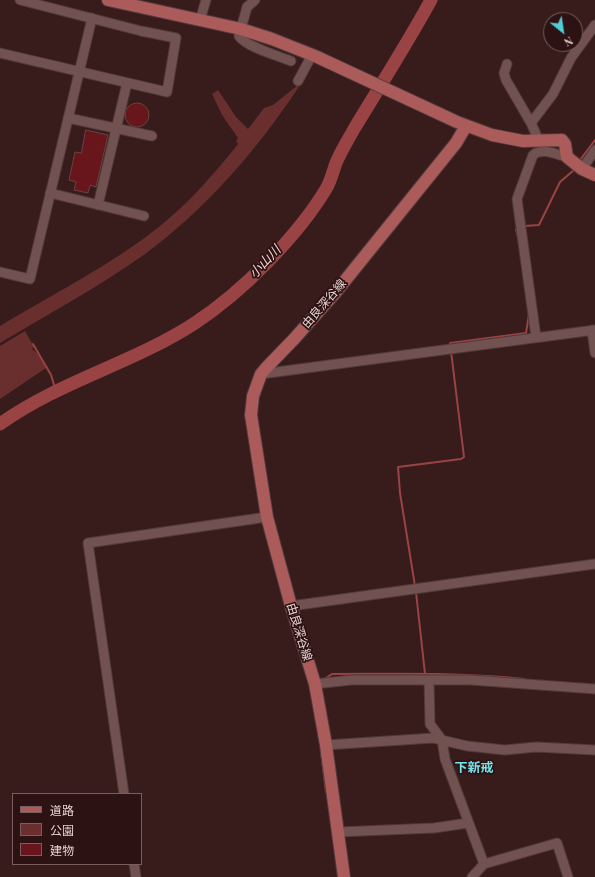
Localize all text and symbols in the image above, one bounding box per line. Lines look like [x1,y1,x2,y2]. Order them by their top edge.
north arrow [543,12,583,52]
text: N [562,33,576,50]
water label: 小山川 [246,242,284,282]
street label: 由良深谷線 [299,277,349,331]
street label: 由良深谷線 [283,601,315,663]
district label: 下新戒 [455,760,493,776]
legend [12,793,142,865]
text: 道路 [50,802,74,818]
text: 公園 [50,822,74,838]
text: 建物 [50,842,74,858]

